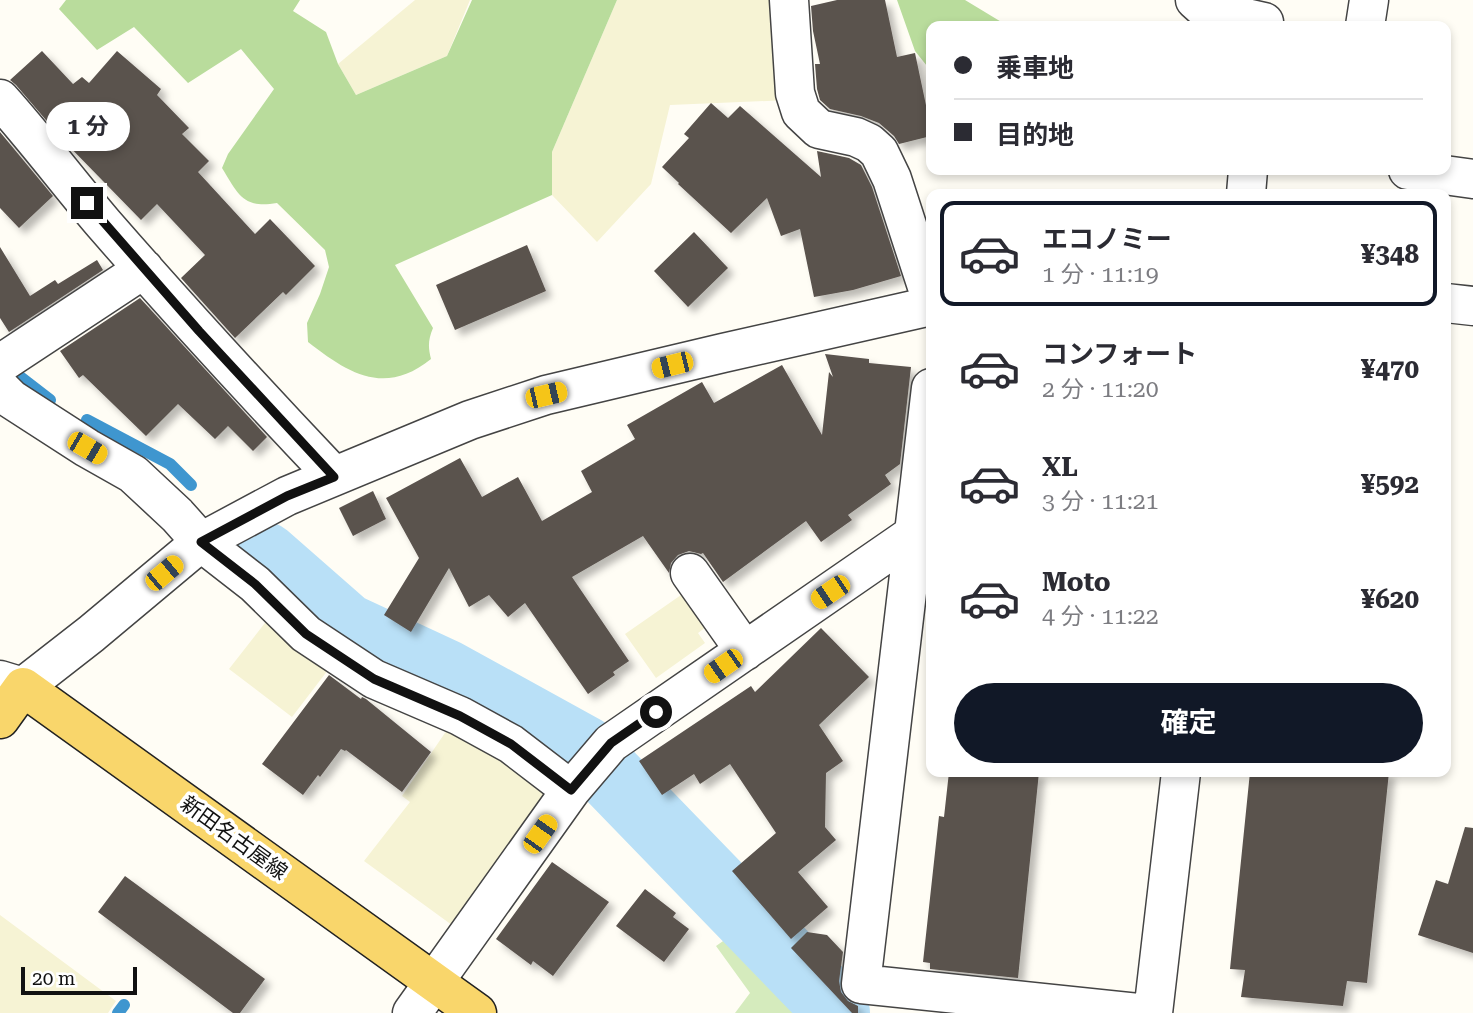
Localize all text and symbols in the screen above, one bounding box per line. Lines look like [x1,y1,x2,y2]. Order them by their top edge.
text: 乗車地 [996,53,1074,83]
callout: 1 分 [45,102,129,150]
text: 1 分 [67,113,109,140]
text: 目的地 [996,120,1074,150]
route end [71,187,103,219]
icon: car [958,222,1021,285]
text: エコノミー [1042,224,1172,254]
text: ¥348 [1361,239,1419,269]
text: 1 分 · 11:19 [1042,261,1159,288]
icon: car [958,337,1021,400]
text: コンフォート [1042,339,1197,369]
car [650,350,695,380]
text: ¥470 [1361,354,1419,384]
text: 2 分 · 11:20 [1042,376,1159,403]
car [524,380,569,410]
car [64,428,111,468]
icon: car [958,452,1021,515]
text: XL [1042,452,1078,482]
text: ¥592 [1361,469,1419,499]
text: 3 分 · 11:21 [1042,488,1159,515]
car [142,551,187,595]
icon: car [958,567,1021,630]
text: Moto [1042,567,1111,597]
car [807,572,854,612]
text: ¥620 [1361,584,1419,614]
text: 4 分 · 11:22 [1042,603,1159,630]
car [700,645,747,687]
button: 確定 [954,683,1423,763]
route start [640,696,672,728]
street label: 新田名古屋線 [176,791,292,885]
car [520,811,561,857]
scale bar [21,964,136,996]
text: 20 m [32,967,75,990]

